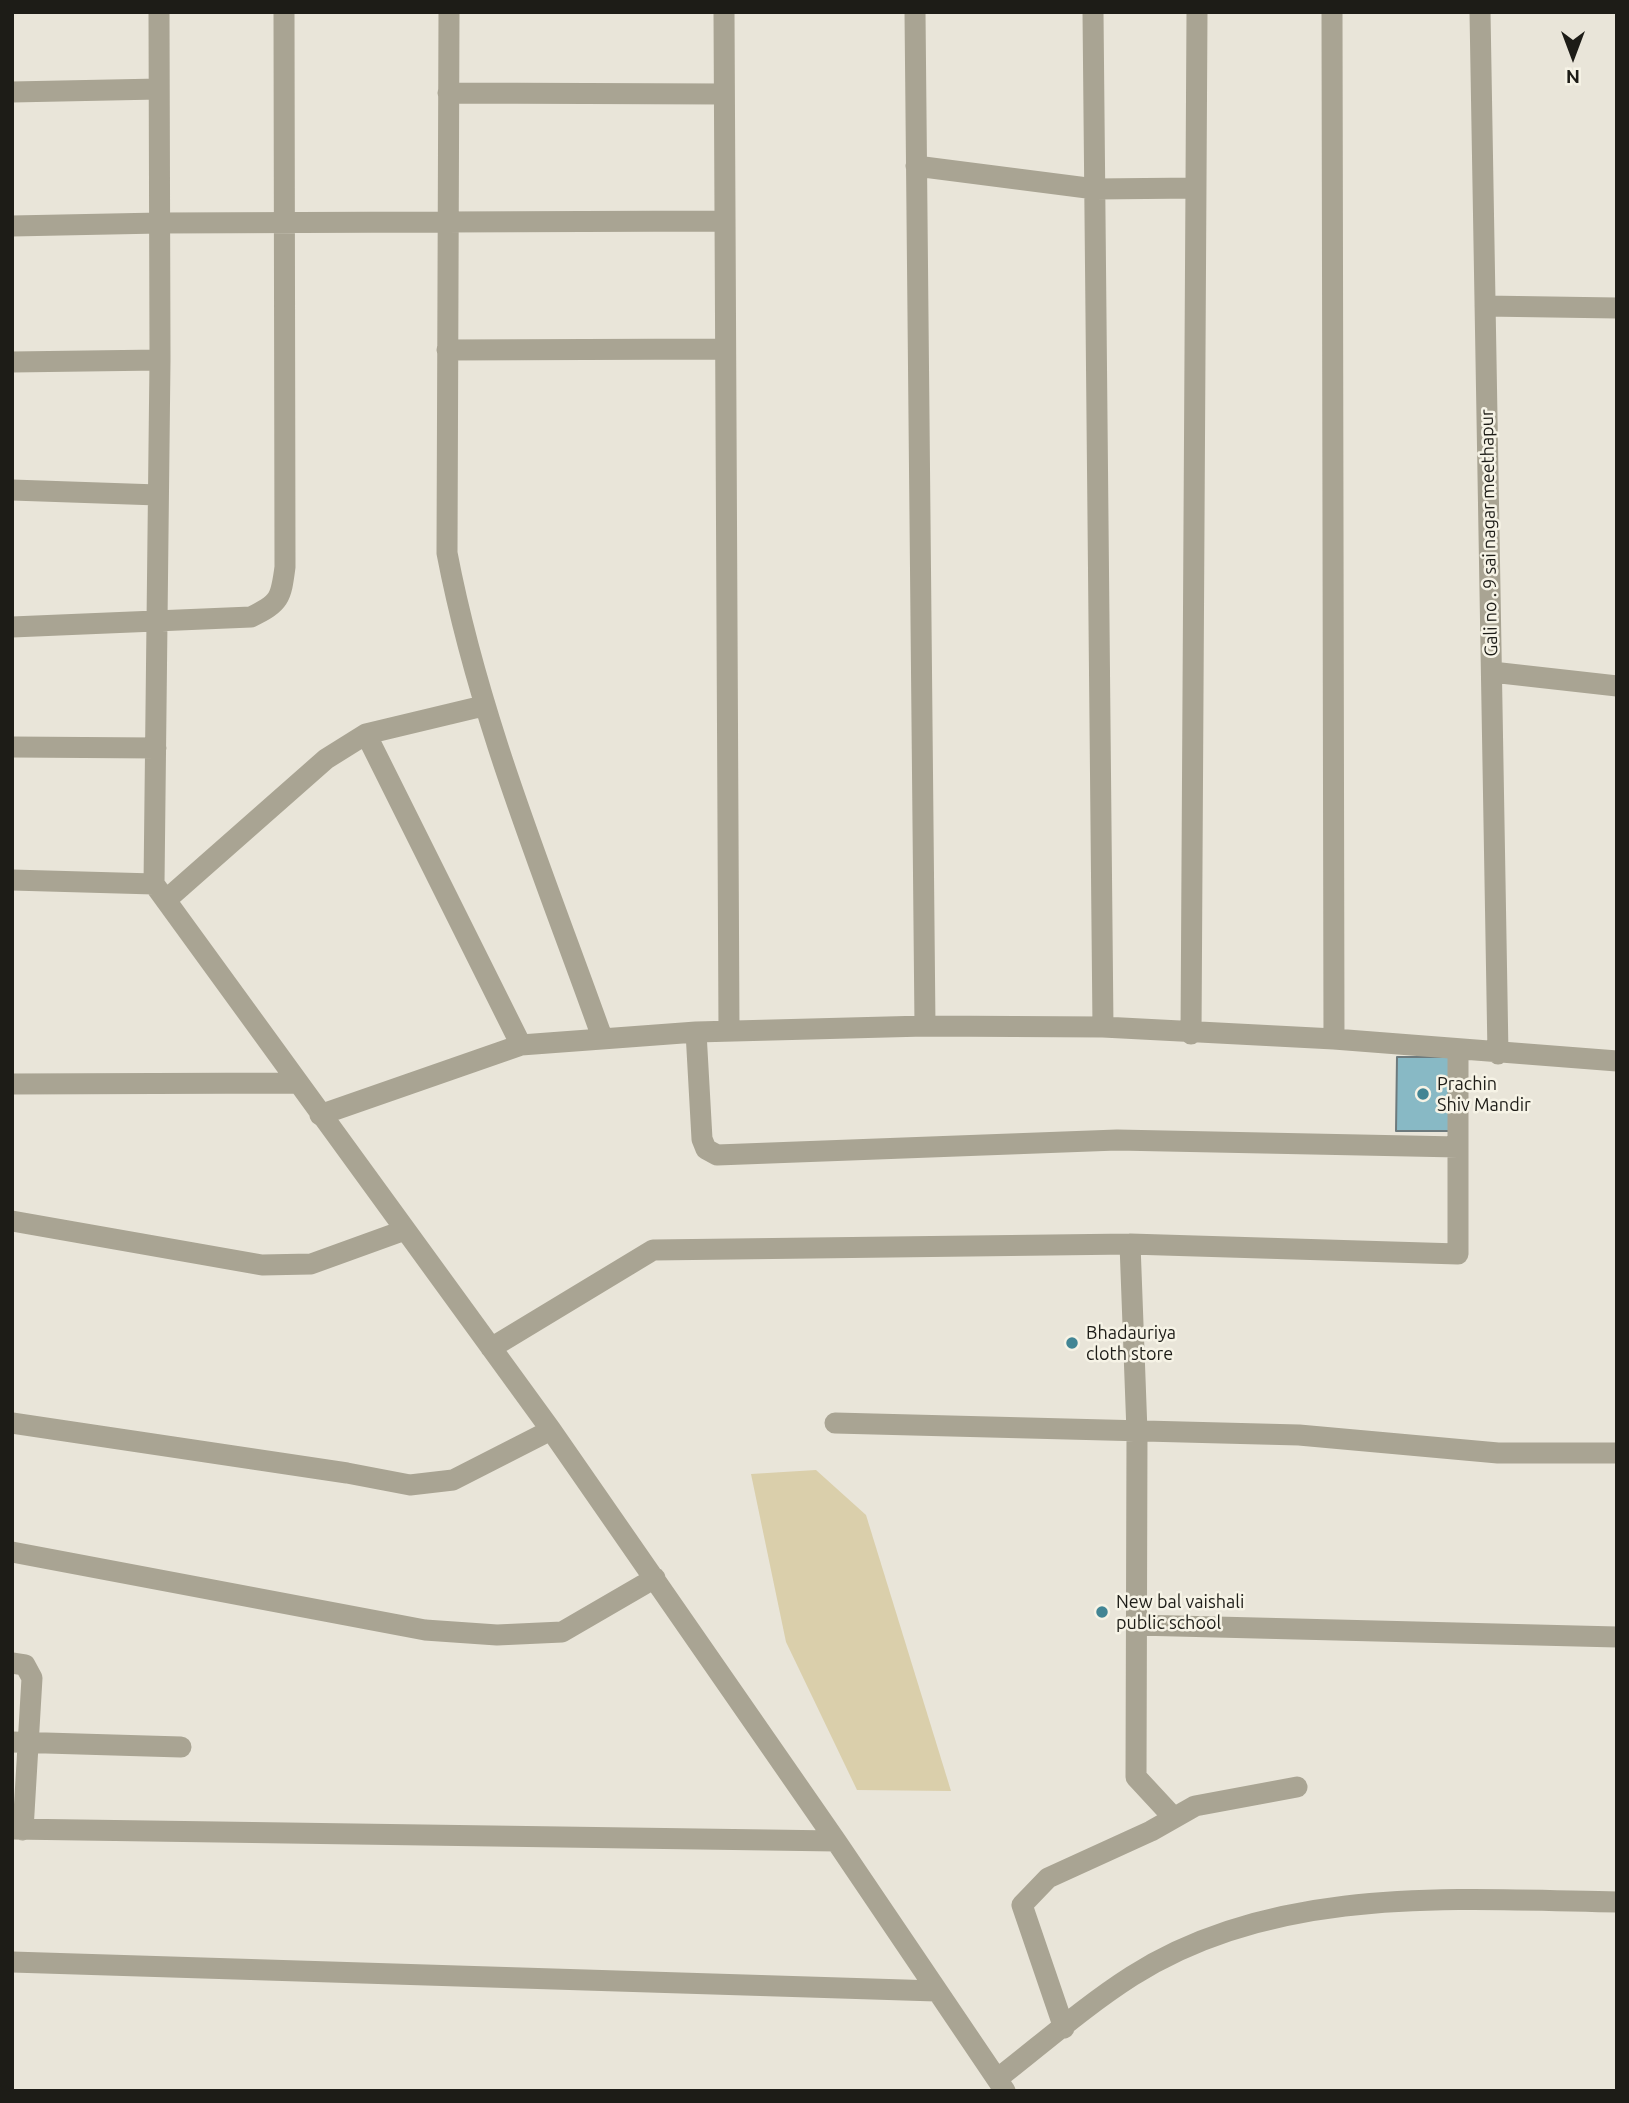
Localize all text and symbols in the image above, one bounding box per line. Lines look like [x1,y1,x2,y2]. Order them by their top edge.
north arrow [1538,21,1608,91]
text: N [1566,66,1580,88]
street label: Gali no . 9 sai nagar meethapur [1476,409,1502,657]
place label: Prachin Shiv Mandir [1437,1073,1531,1116]
marker: Prachin Shiv Mandir [1415,1086,1431,1102]
place label: Bhadauriya cloth store [1086,1322,1176,1364]
marker: Bhadauriya cloth store [1064,1335,1080,1351]
place label: New bal vaishali public school [1116,1591,1244,1634]
marker: New bal vaishali public school [1094,1604,1110,1620]

